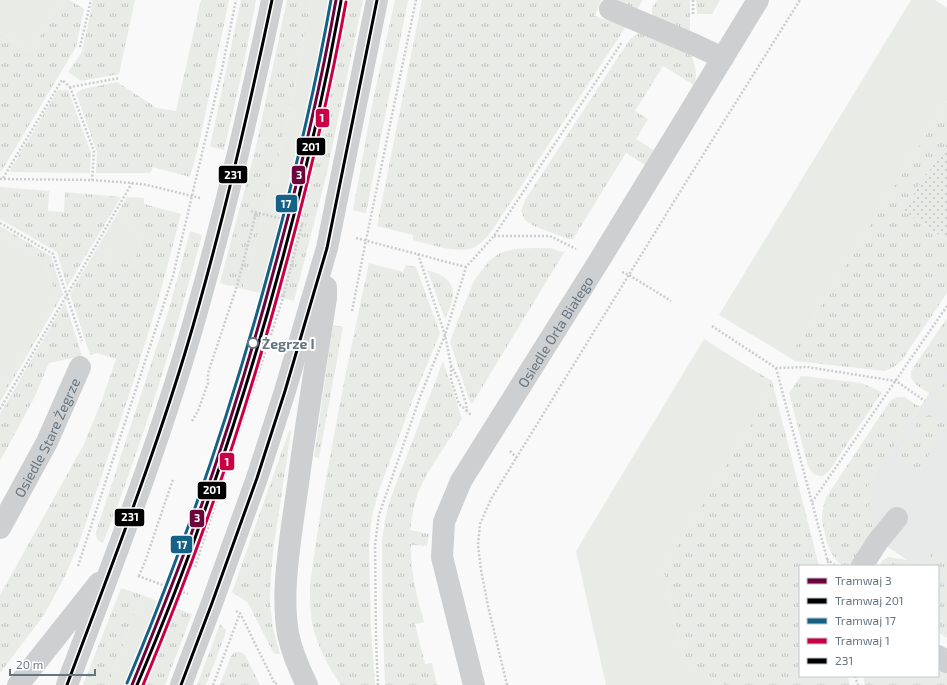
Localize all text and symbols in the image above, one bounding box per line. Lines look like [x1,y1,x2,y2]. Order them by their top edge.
line badge: 1 [315,108,330,128]
text: 1 [320,111,324,124]
line badge: 201 [296,137,326,156]
text: 201 [302,140,320,153]
line badge: 231 [218,165,248,184]
line badge: 3 [291,165,306,185]
text: 231 [224,168,242,181]
text: 3 [296,168,302,181]
line badge: 17 [275,194,298,213]
text: 17 [281,197,291,210]
street label: Osiedle Orła Białego [514,272,596,390]
place label: Żegrze I [262,335,315,352]
marker: Żegrze I [247,337,259,349]
street label: Osiedle Stare Żegrze [10,375,83,500]
line badge: 1 [219,452,235,471]
text: 1 [225,455,229,468]
line badge: 201 [197,481,227,500]
text: 201 [203,483,221,496]
line badge: 231 [114,508,145,527]
line badge: 3 [189,509,205,528]
text: 231 [121,510,139,523]
text: 3 [194,511,200,524]
line badge: 17 [170,535,193,554]
text: 17 [177,538,187,551]
legend [799,565,939,677]
text: Tramwaj 3 [835,573,892,588]
text: Tramwaj 201 [835,593,904,608]
text: Tramwaj 17 [835,613,896,628]
text: Tramwaj 1 [835,633,890,648]
scale bar [10,651,95,677]
text: 231 [835,653,853,667]
text: 20 m [16,657,43,671]

